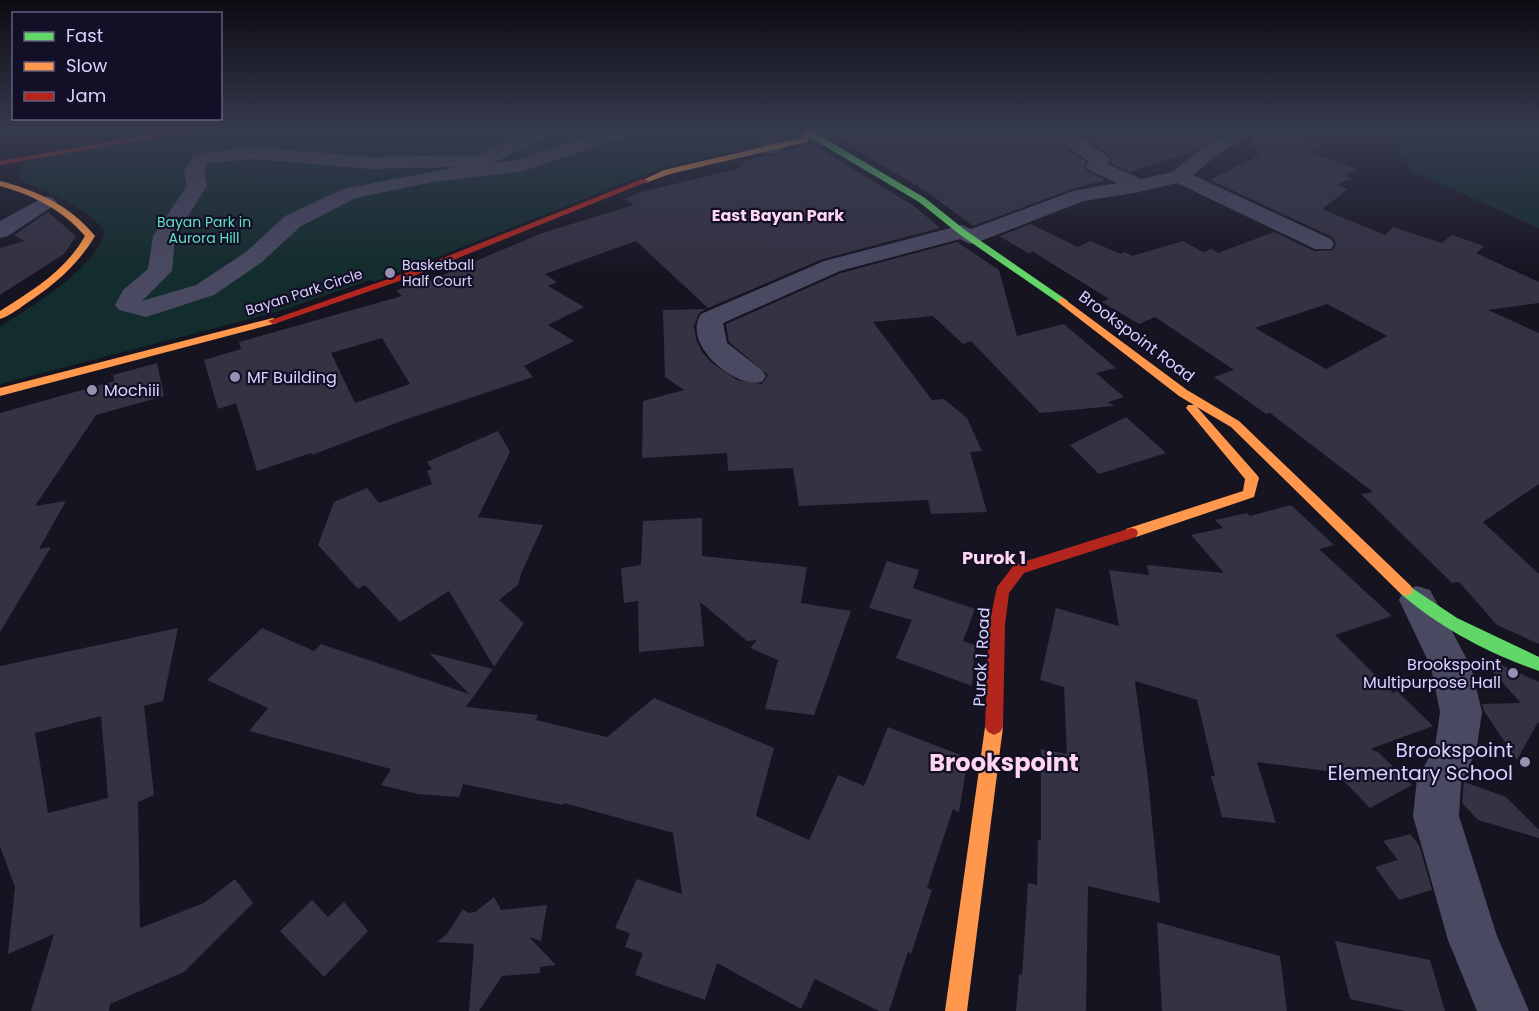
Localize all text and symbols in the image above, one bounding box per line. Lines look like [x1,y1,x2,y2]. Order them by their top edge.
legend [12,12,222,120]
text: Fast [66,23,103,48]
text: Slow [66,53,108,78]
text: Jam [66,83,106,108]
district label: East Bayan Park [712,204,844,227]
park label: Bayan Park in Aurora Hill [157,212,251,248]
place label: Basketball Half Court [402,255,474,291]
street label: Bayan Park Circle [243,264,365,320]
marker: Basketball Half Court [383,266,397,280]
street label: Brookspoint Road [1074,285,1199,388]
place label: MF Building [247,366,337,389]
marker: MF Building [228,370,242,384]
place label: Mochiii [104,379,160,402]
marker: Mochiii [85,383,99,397]
district label: Purok 1 [962,545,1026,570]
street label: Purok 1 Road [967,607,996,707]
place label: Brookspoint Multipurpose Hall [1363,653,1501,694]
marker: Brookspoint Multipurpose Hall [1506,666,1520,680]
place label: Brookspoint Elementary School [1328,736,1513,787]
district label: Brookspoint [929,746,1079,779]
marker: Brookspoint Elementary School [1518,755,1532,769]

